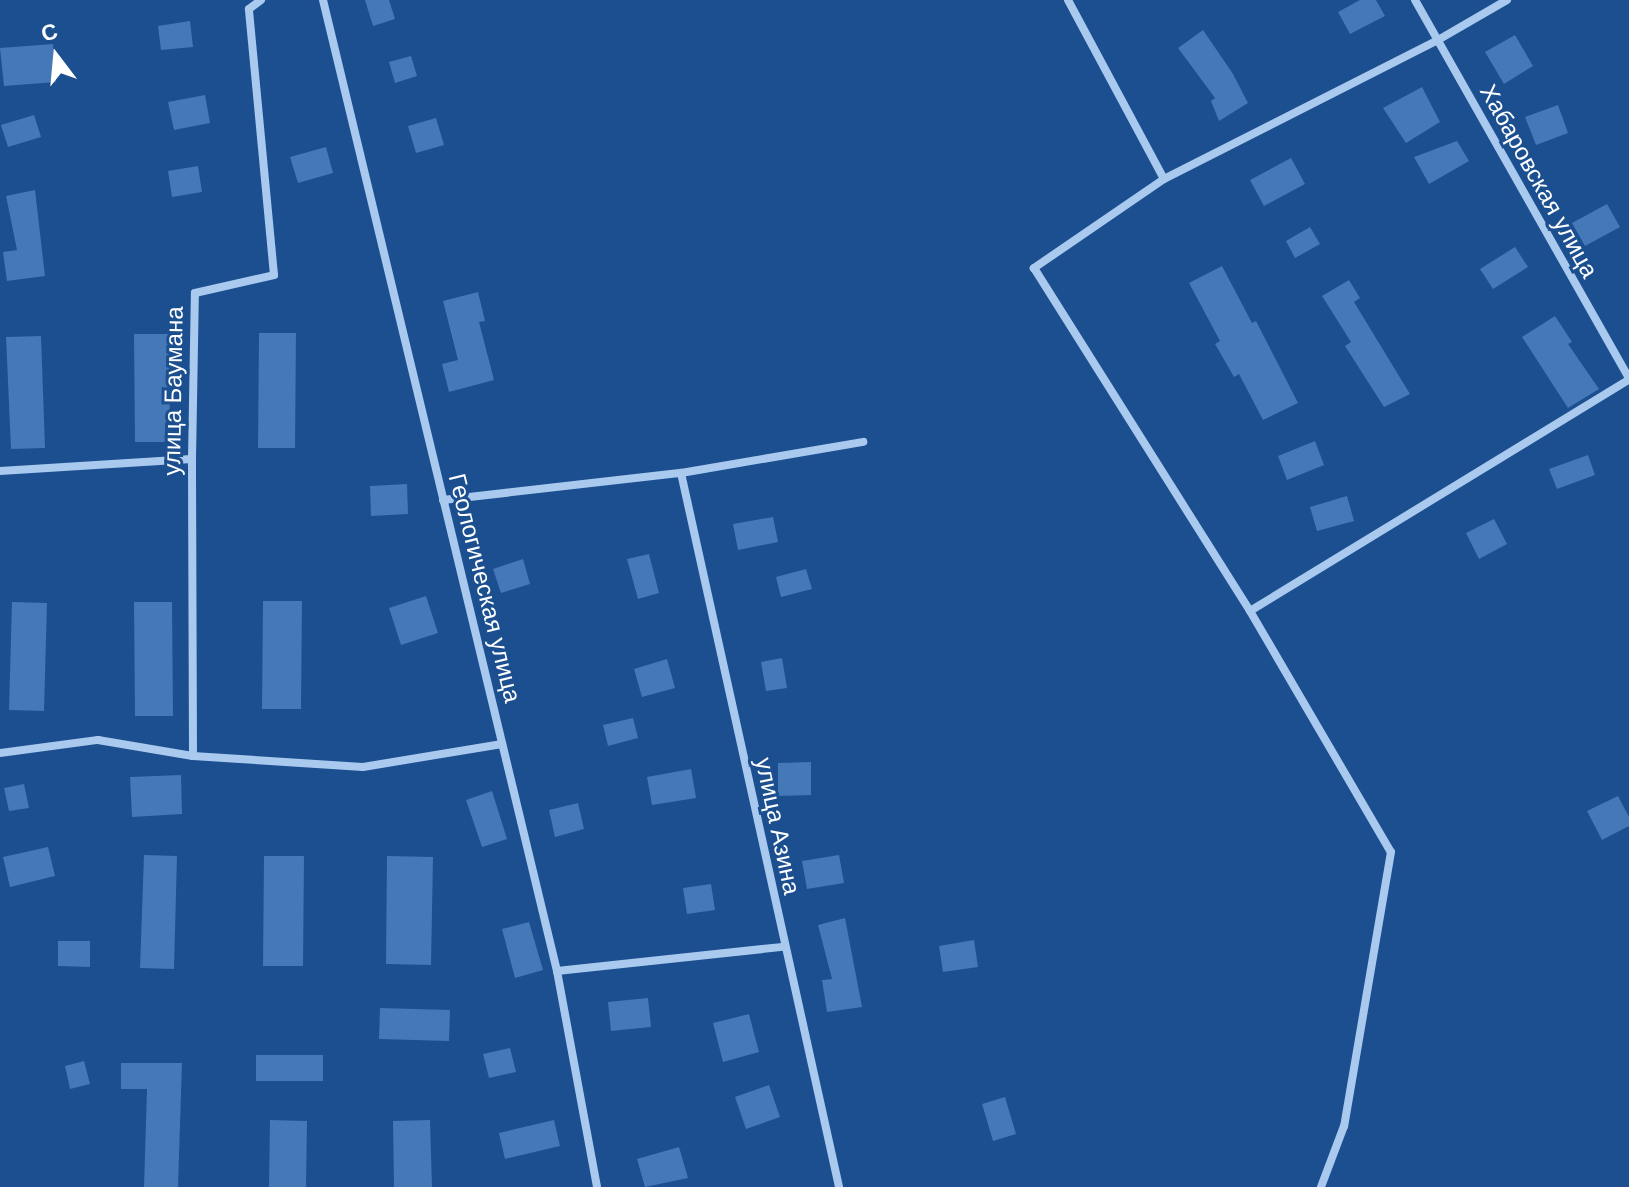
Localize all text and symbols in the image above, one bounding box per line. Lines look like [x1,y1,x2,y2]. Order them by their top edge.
north arrow [16,16,96,96]
text: С [38,16,61,49]
street label: Хабаровская улица [1474,79,1604,283]
street label: улица Баумана [157,306,189,476]
street label: Геологическая улица [443,471,527,705]
street label: улица Азина [749,755,807,897]

